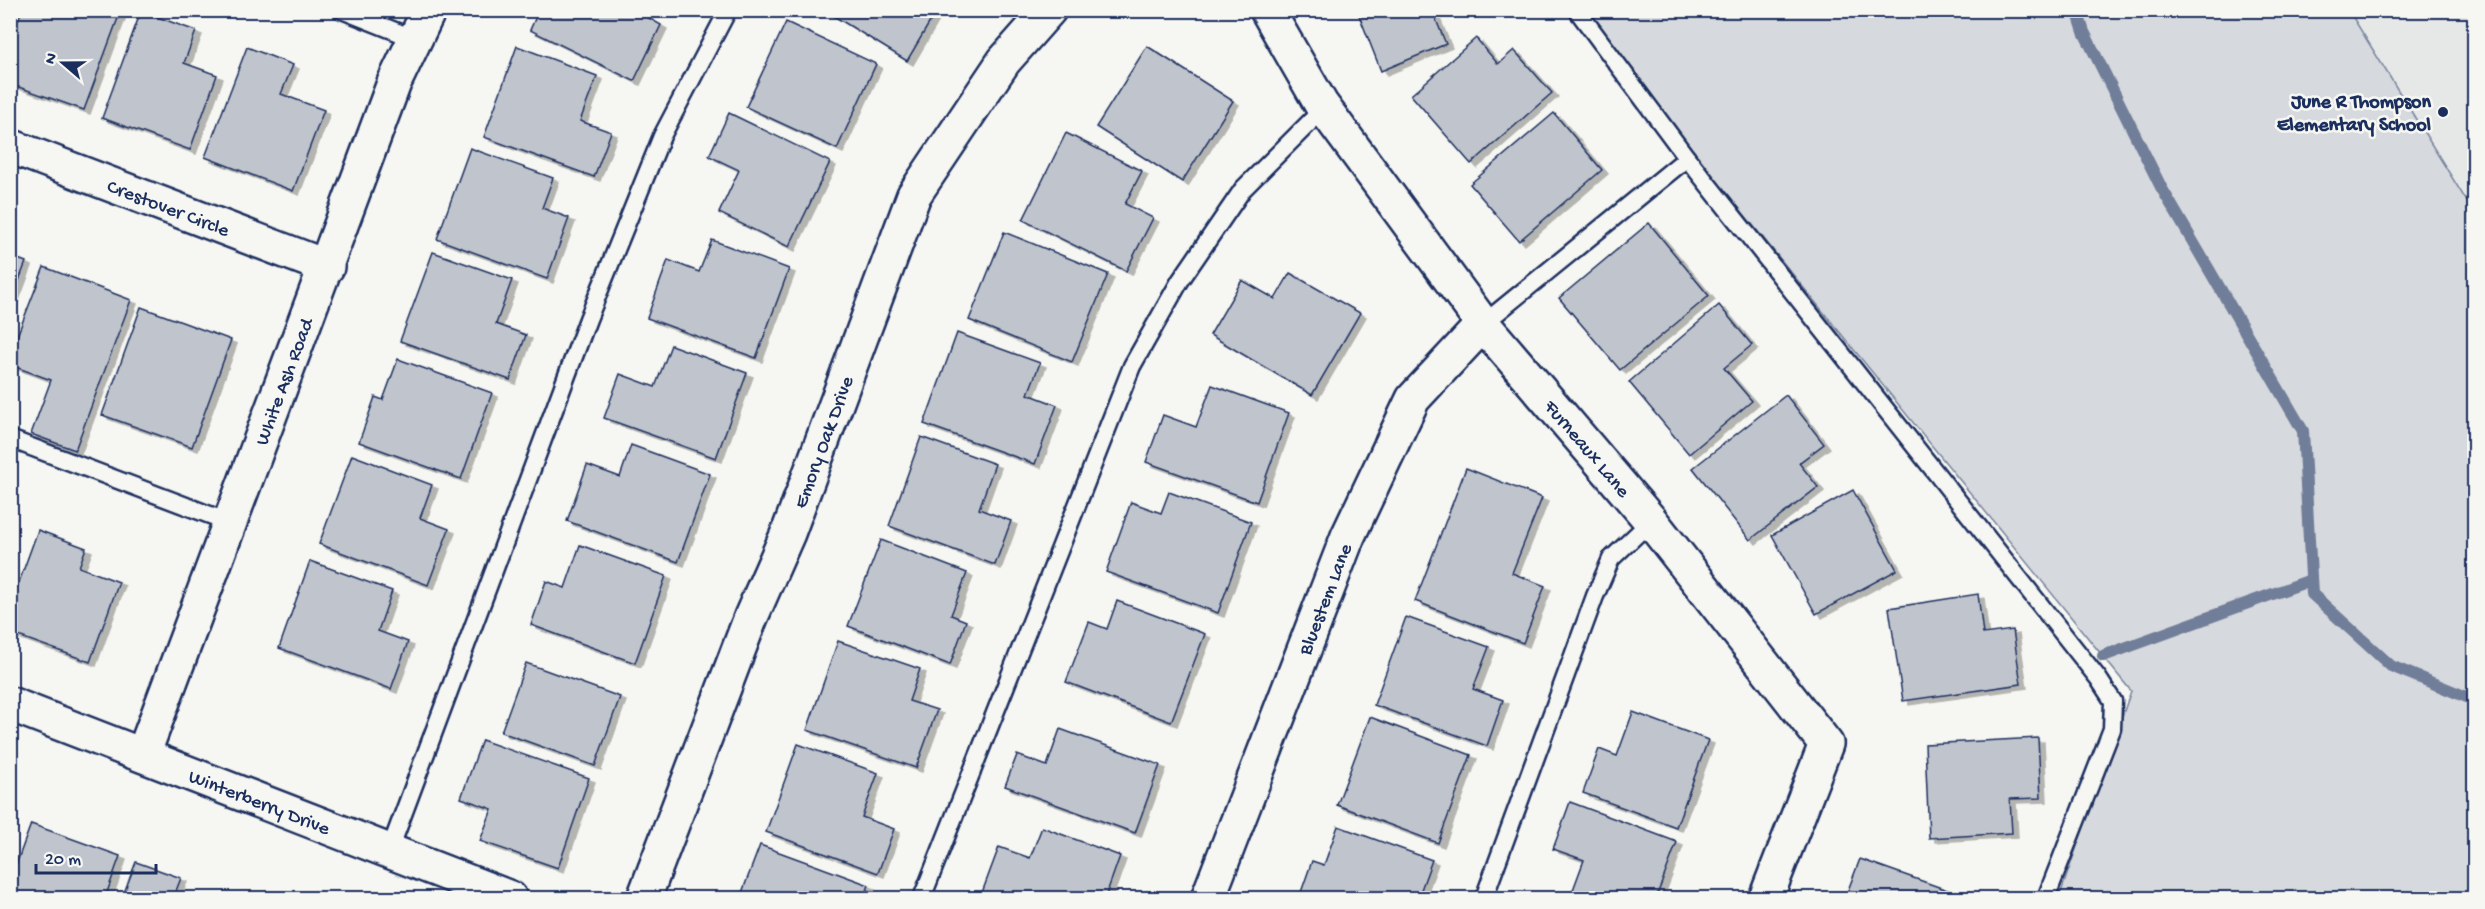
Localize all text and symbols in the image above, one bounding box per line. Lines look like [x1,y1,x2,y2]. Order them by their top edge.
north arrow [33,33,93,93]
text: N [41,50,63,67]
place label: June R Thompson Elementary School [2277,92,2432,138]
marker: June R Thompson Elementary School [2436,105,2450,119]
street label: Crestover Circle [103,176,233,244]
street label: White Ash Road [252,314,321,449]
street label: Emory Oak Drive [790,373,861,512]
street label: Furneaux Lane [1537,396,1634,504]
street label: Bluestem Lane [1295,540,1359,660]
street label: Winterberry Drive [185,766,333,842]
scale bar [36,837,156,875]
text: 20 m [45,850,81,871]

